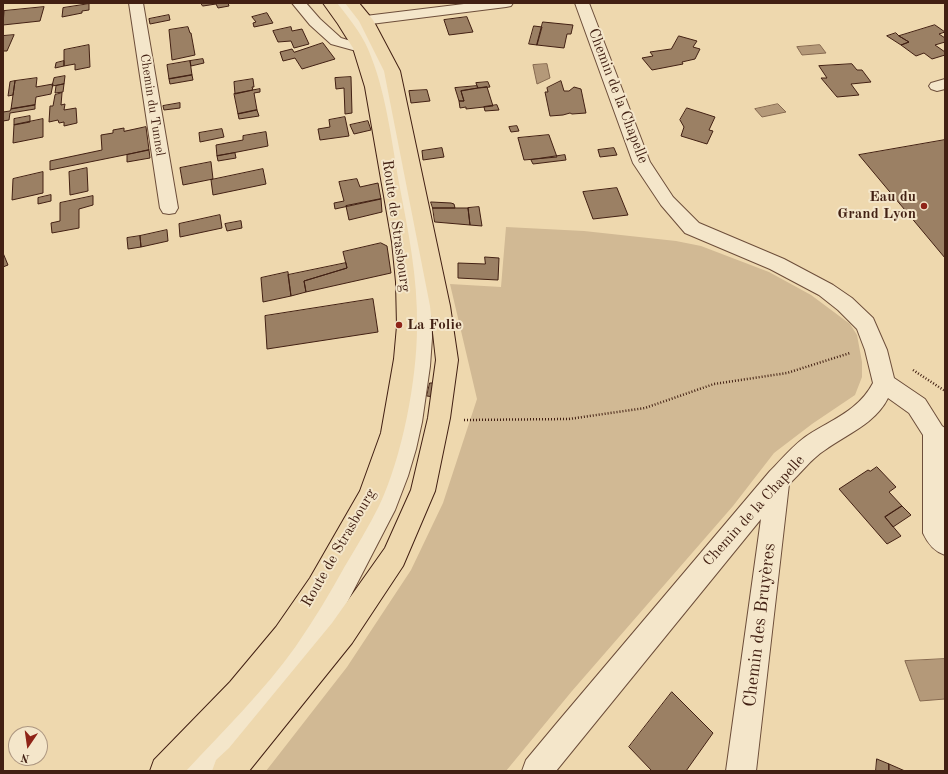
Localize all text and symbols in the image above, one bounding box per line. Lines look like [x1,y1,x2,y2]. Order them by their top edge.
street label: Chemin de la Chapelle [584,26,652,166]
street label: Chemin du Tunnel [136,53,168,157]
street label: Route de Strasbourg [378,159,414,293]
place label: Eau du Grand Lyon [837,188,916,223]
marker: Eau du Grand Lyon [919,201,929,211]
place label: La Folie [407,316,462,334]
marker: La Folie [394,320,404,330]
street label: Chemin de la Chapelle [699,452,809,570]
street label: Route de Strasbourg [298,486,380,610]
street label: Chemin des Bruyères [739,542,781,708]
north arrow [8,726,48,766]
text: N [20,751,31,764]

